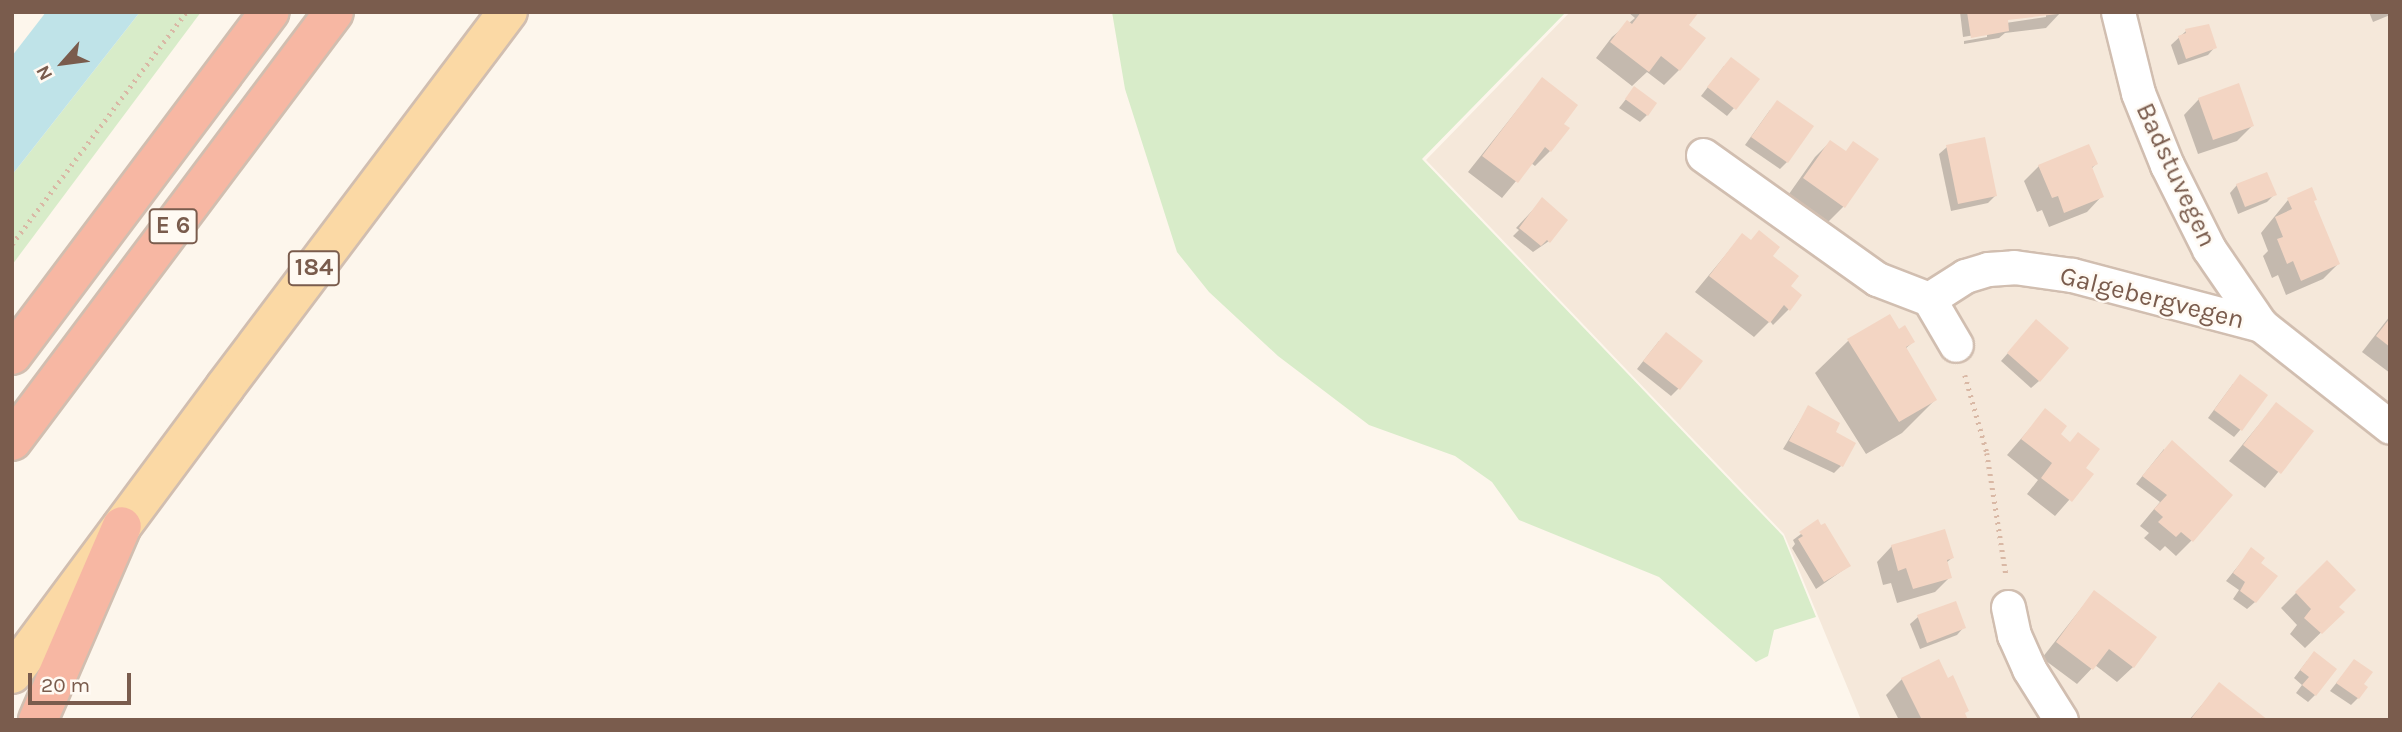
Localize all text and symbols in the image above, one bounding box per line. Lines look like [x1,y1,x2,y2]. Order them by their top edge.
north arrow [28,28,98,98]
text: N [32,62,57,84]
street label: Badstuvegen [2129,98,2223,252]
road number: E 6 [148,206,198,246]
road number: 184 [288,247,340,288]
street label: Galgebergvegen [2057,260,2247,336]
scale bar [32,658,135,702]
text: 20 m [41,673,90,697]

